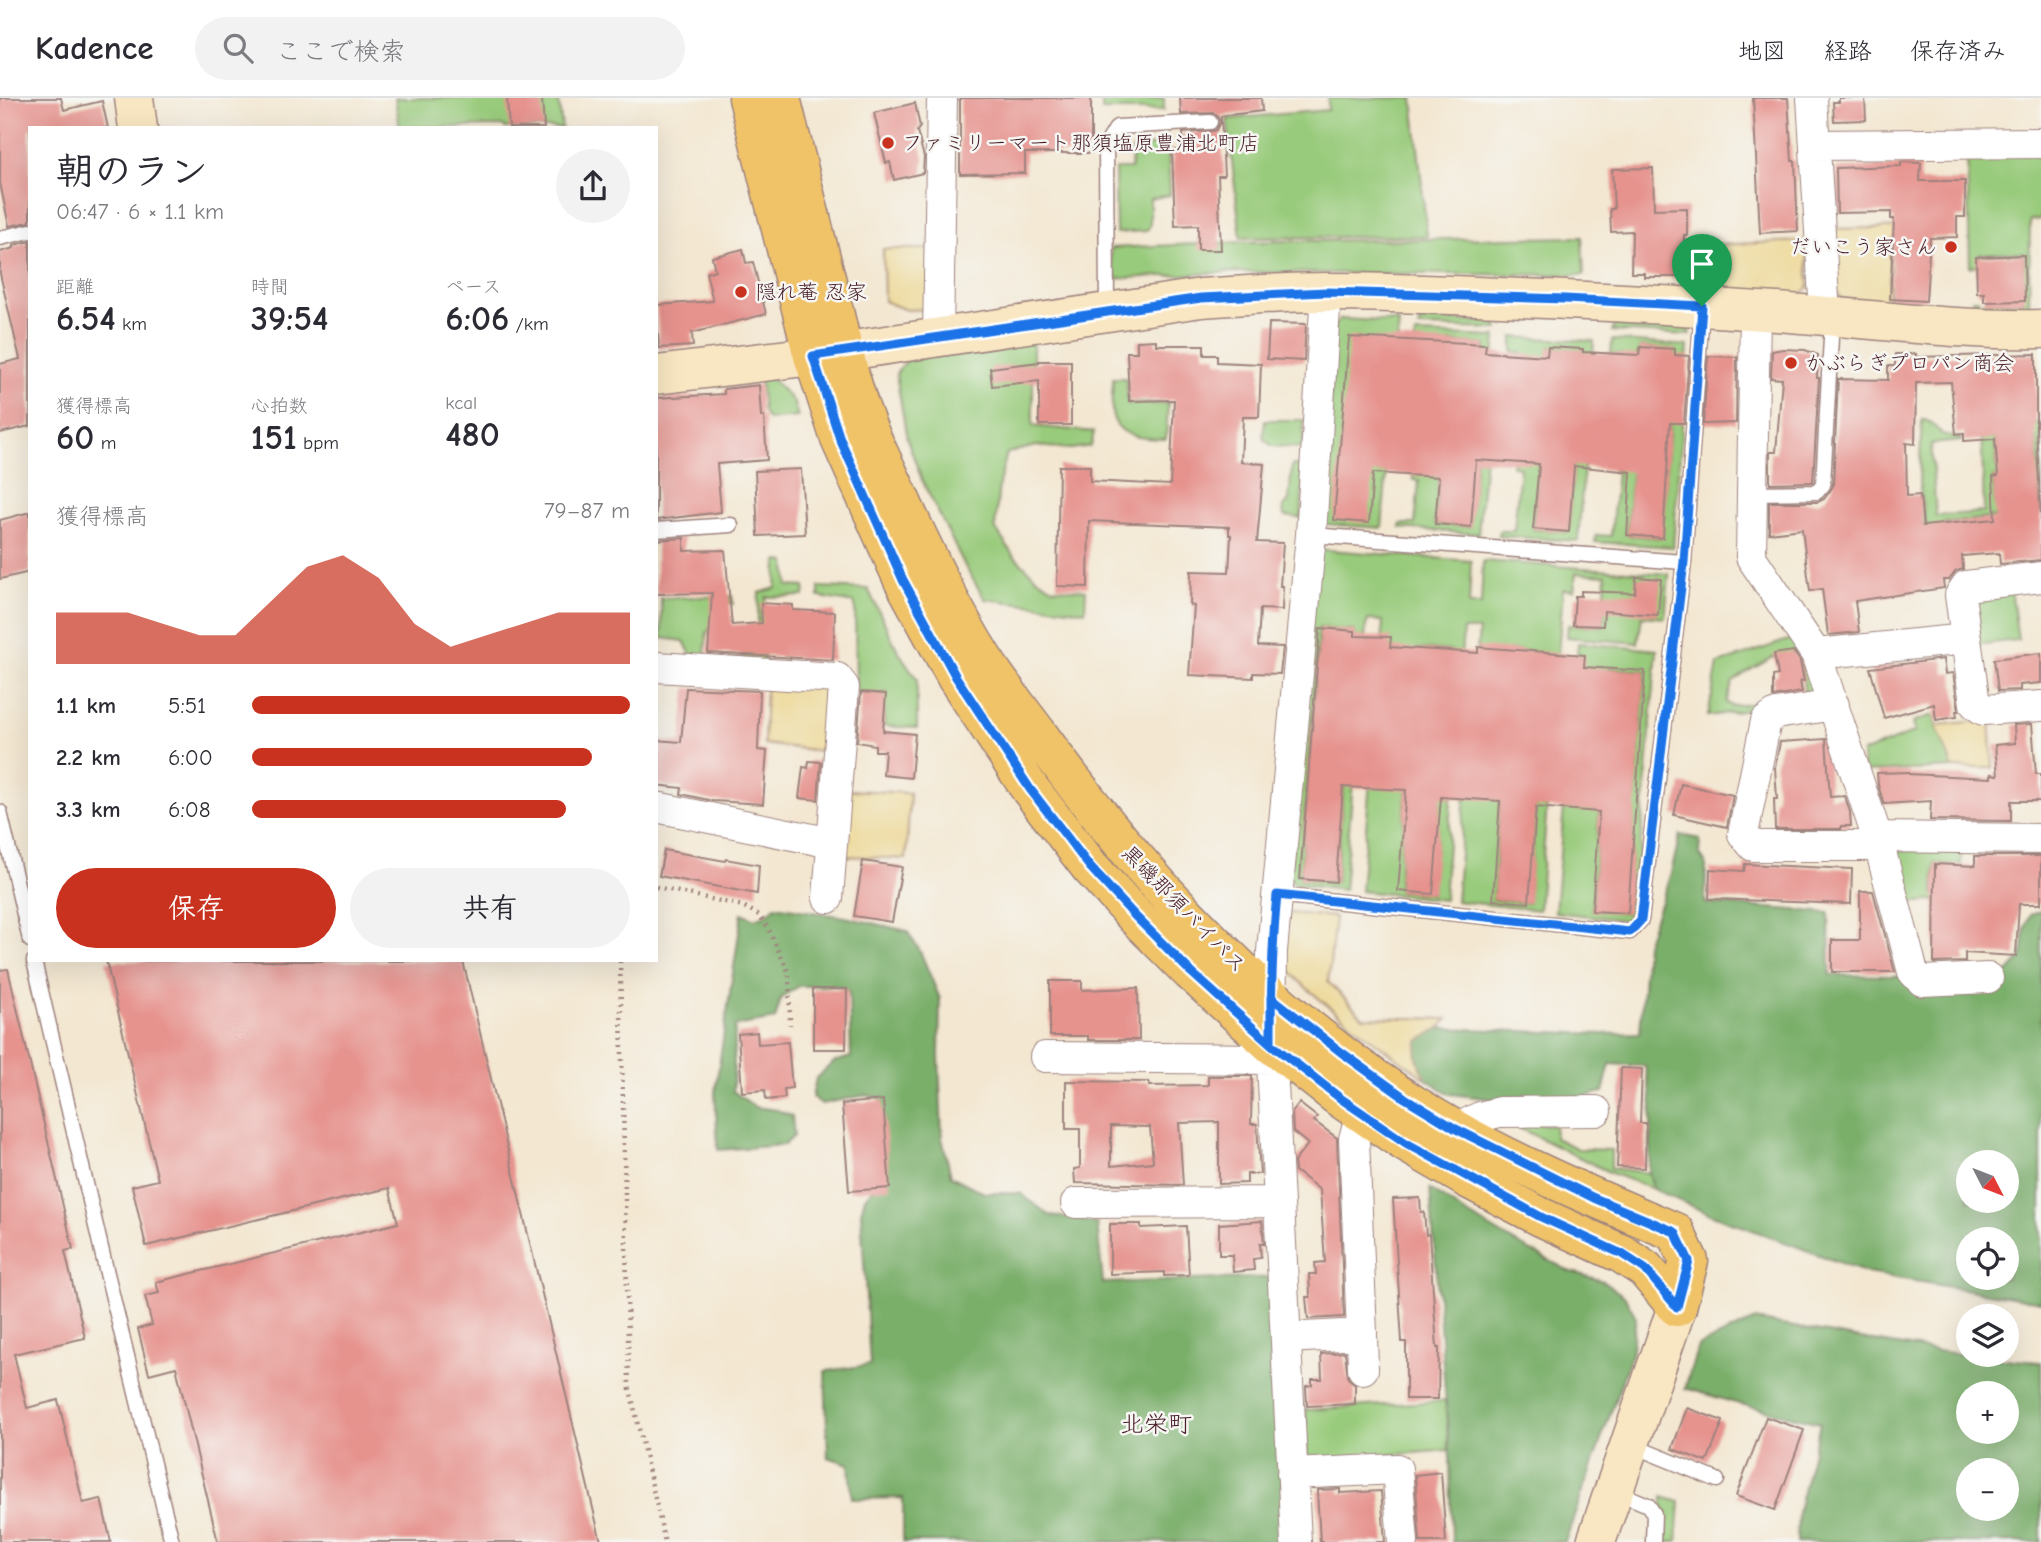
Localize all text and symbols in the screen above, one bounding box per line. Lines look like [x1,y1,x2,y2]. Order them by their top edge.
search box [195,17,685,80]
text: Kadence [35,29,153,67]
icon: search [219,29,257,67]
text: ここで検索 [275,37,405,67]
text: 地図 [1738,37,1786,65]
text: 経路 [1824,37,1872,65]
text: 保存済み [1910,37,2006,65]
place label: ファミリーマート那須塩原豊浦北町店 [902,131,1259,155]
marker: ファミリーマート那須塩原豊浦北町店 [880,135,896,151]
button: share [556,149,630,223]
text: 朝のラン [56,150,208,194]
text: 06:47 · 6 × 1.1 km [56,198,224,225]
pin [1672,234,1732,306]
place label: だいこう家さん [1790,235,1937,259]
marker: だいこう家さん [1943,239,1959,255]
icon: arrive [1683,245,1721,283]
text: 距離 [56,276,94,298]
text: 時間 [251,276,289,298]
text: ペース [445,276,501,298]
place label: 隠れ菴 忍家 [755,280,867,304]
marker: 隠れ菴 忍家 [733,284,749,300]
text: 6.54 [56,298,116,339]
text: 39:54 [251,298,328,339]
text: 6:06 [445,298,509,339]
text: km [116,313,147,335]
text: /km [509,313,549,335]
place label: かぶらぎプロパン商会 [1805,351,2014,375]
marker: かぶらぎプロパン商会 [1783,355,1799,371]
text: kcal [445,392,477,414]
text: 獲得標高 [56,395,132,417]
text: 心拍数 [251,395,308,417]
text: 480 [445,414,500,455]
text: 60 [56,417,94,458]
text: 151 [251,417,297,458]
text: m [94,432,116,454]
text: bpm [297,432,339,454]
text: 79–87 m [544,497,630,524]
text: 獲得標高 [56,503,148,530]
text: 1.1 km [56,692,116,719]
text: 5:51 [168,692,206,719]
text: 2.2 km [56,744,121,771]
text: 6:00 [168,744,213,771]
text: 3.3 km [56,796,121,823]
text: 6:08 [168,796,210,823]
street label: 黒磯那須バイパス [1117,840,1251,978]
button: 保存 [56,868,336,948]
button: 共有 [350,868,630,948]
north arrow [1956,1150,2020,1213]
map controls [1956,1150,2019,1521]
button: locate [1956,1227,2019,1290]
button: layers [1956,1304,2019,1367]
button: + [1956,1381,2019,1444]
district label: 北栄町 [1120,1410,1192,1438]
button: − [1956,1458,2019,1521]

